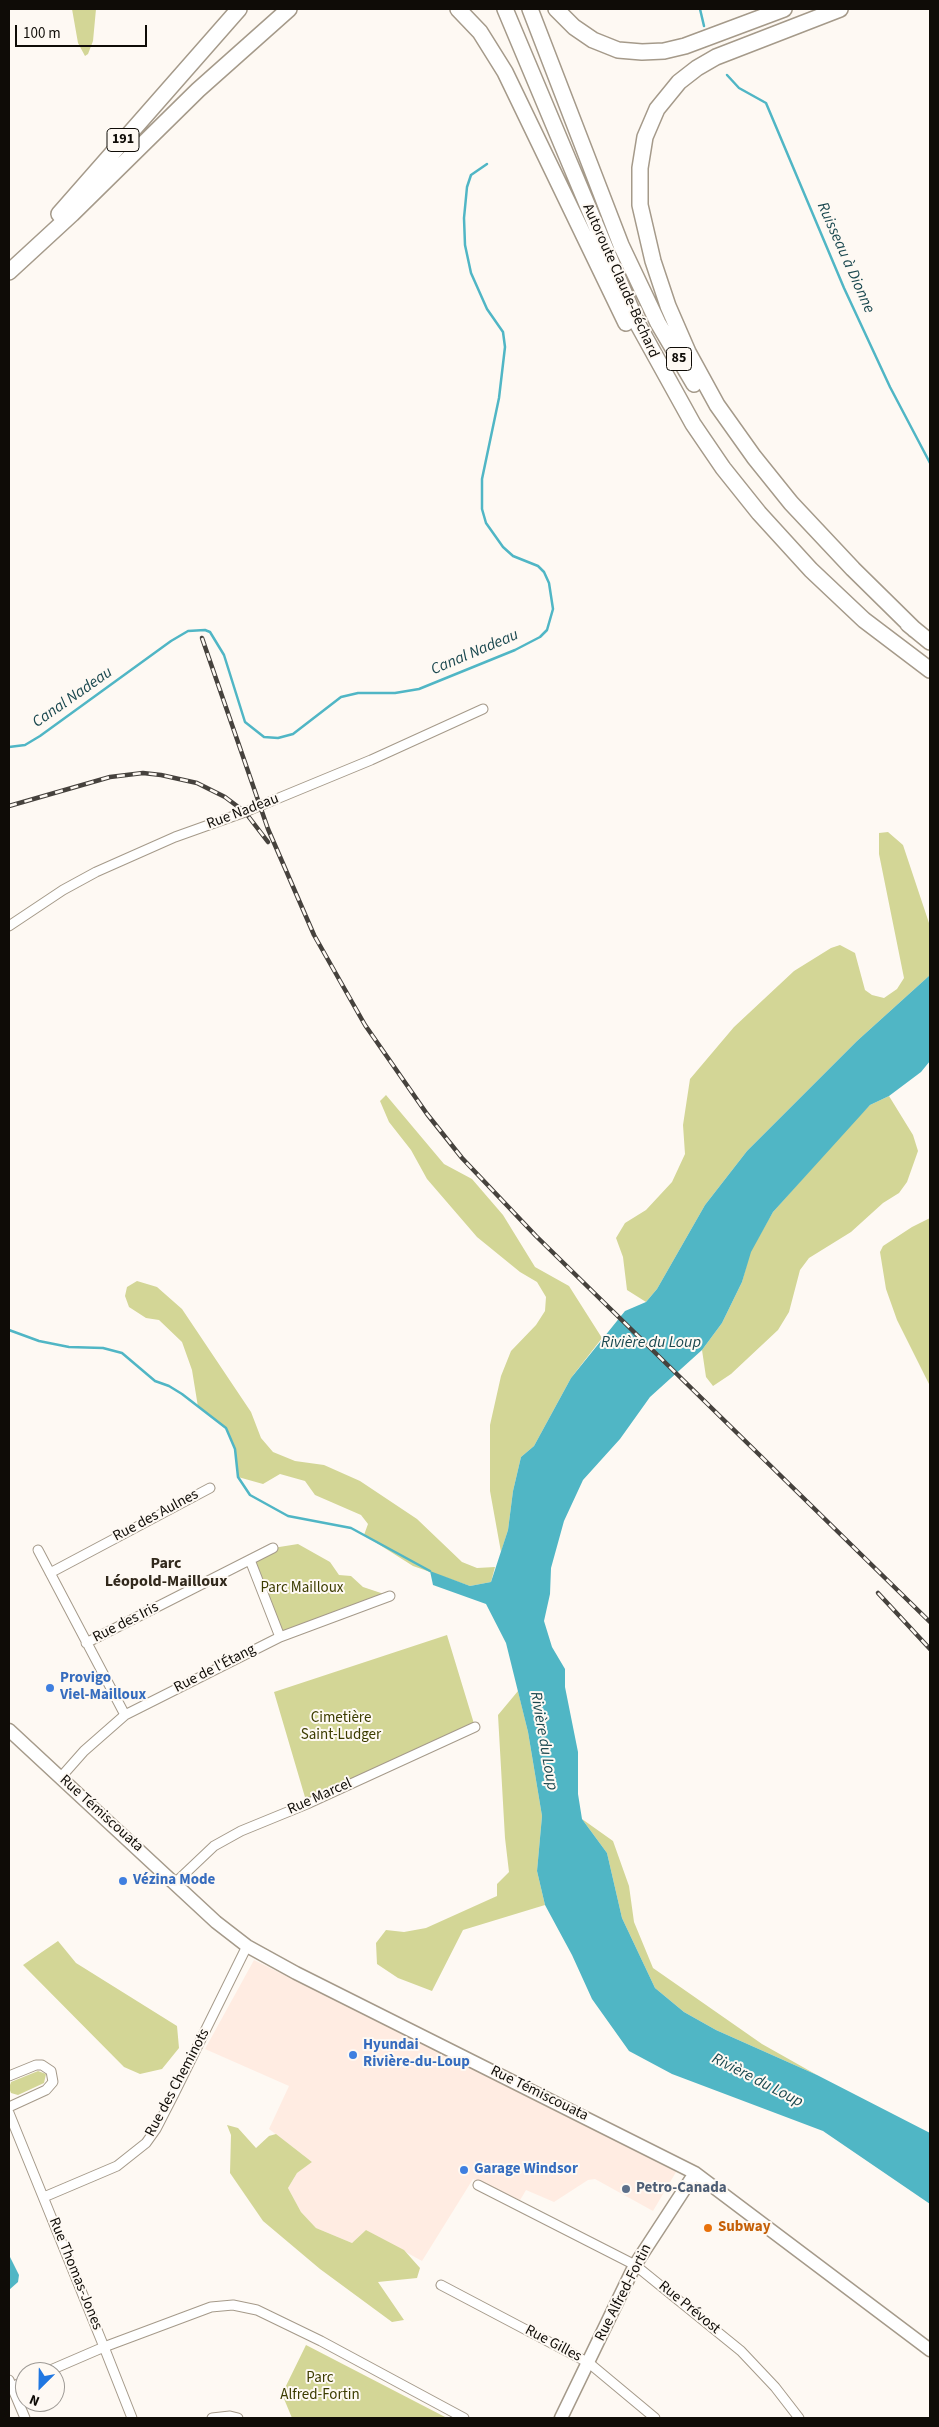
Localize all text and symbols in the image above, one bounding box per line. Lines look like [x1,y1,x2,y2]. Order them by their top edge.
scale bar [18,15,150,47]
text: 100 m [23,23,61,44]
road number: 191 [107,128,139,152]
water label: Ruisseau à Dionne [812,200,878,316]
street label: Autoroute Claude-Béchard [578,201,662,361]
road number: 85 [666,348,692,370]
water label: Canal Nadeau [428,626,522,680]
water label: Canal Nadeau [29,663,117,733]
street label: Rue Nadeau [204,790,282,834]
water label: Rivière du Loup [601,1333,701,1353]
street label: Rue des Aulnes [110,1486,202,1546]
district label: Parc Léopold-Mailloux [105,1554,227,1592]
park label: Parc Mailloux [260,1580,344,1598]
street label: Rue des Iris [90,1599,162,1647]
street label: Rue de l'Étang [171,1641,259,1697]
place label: Provigo Viel-Mailloux [60,1670,146,1705]
marker: Provigo Viel-Mailloux [44,1682,56,1694]
water label: Rivière du Loup [525,1690,561,1792]
park label: Cimetière Saint-Ludger [301,1710,381,1745]
street label: Rue Témiscouata [55,1772,147,1856]
street label: Rue Marcel [285,1775,355,1819]
place label: Vézina Mode [133,1872,215,1890]
marker: Vézina Mode [117,1875,129,1887]
street label: Rue des Cheminots [142,2026,214,2140]
place label: Hyundai Rivière-du-Loup [363,2037,470,2072]
marker: Hyundai Rivière-du-Loup [347,2049,359,2061]
water label: Rivière du Loup [708,2050,806,2112]
street label: Rue Témiscouata [487,2063,591,2125]
place label: Garage Windsor [474,2161,578,2179]
marker: Garage Windsor [458,2164,470,2176]
place label: Petro-Canada [636,2180,727,2198]
marker: Petro-Canada [620,2183,632,2195]
street label: Rue Thomas-Jones [44,2215,106,2333]
place label: Subway [718,2219,771,2237]
marker: Subway [702,2222,714,2234]
street label: Rue Alfred-Fortin [592,2241,656,2345]
street label: Rue Prévost [654,2278,724,2338]
street label: Rue Gilles [522,2322,584,2366]
north arrow [15,2362,65,2412]
park label: Parc Alfred-Fortin [280,2370,360,2405]
text: N [26,2389,43,2411]

